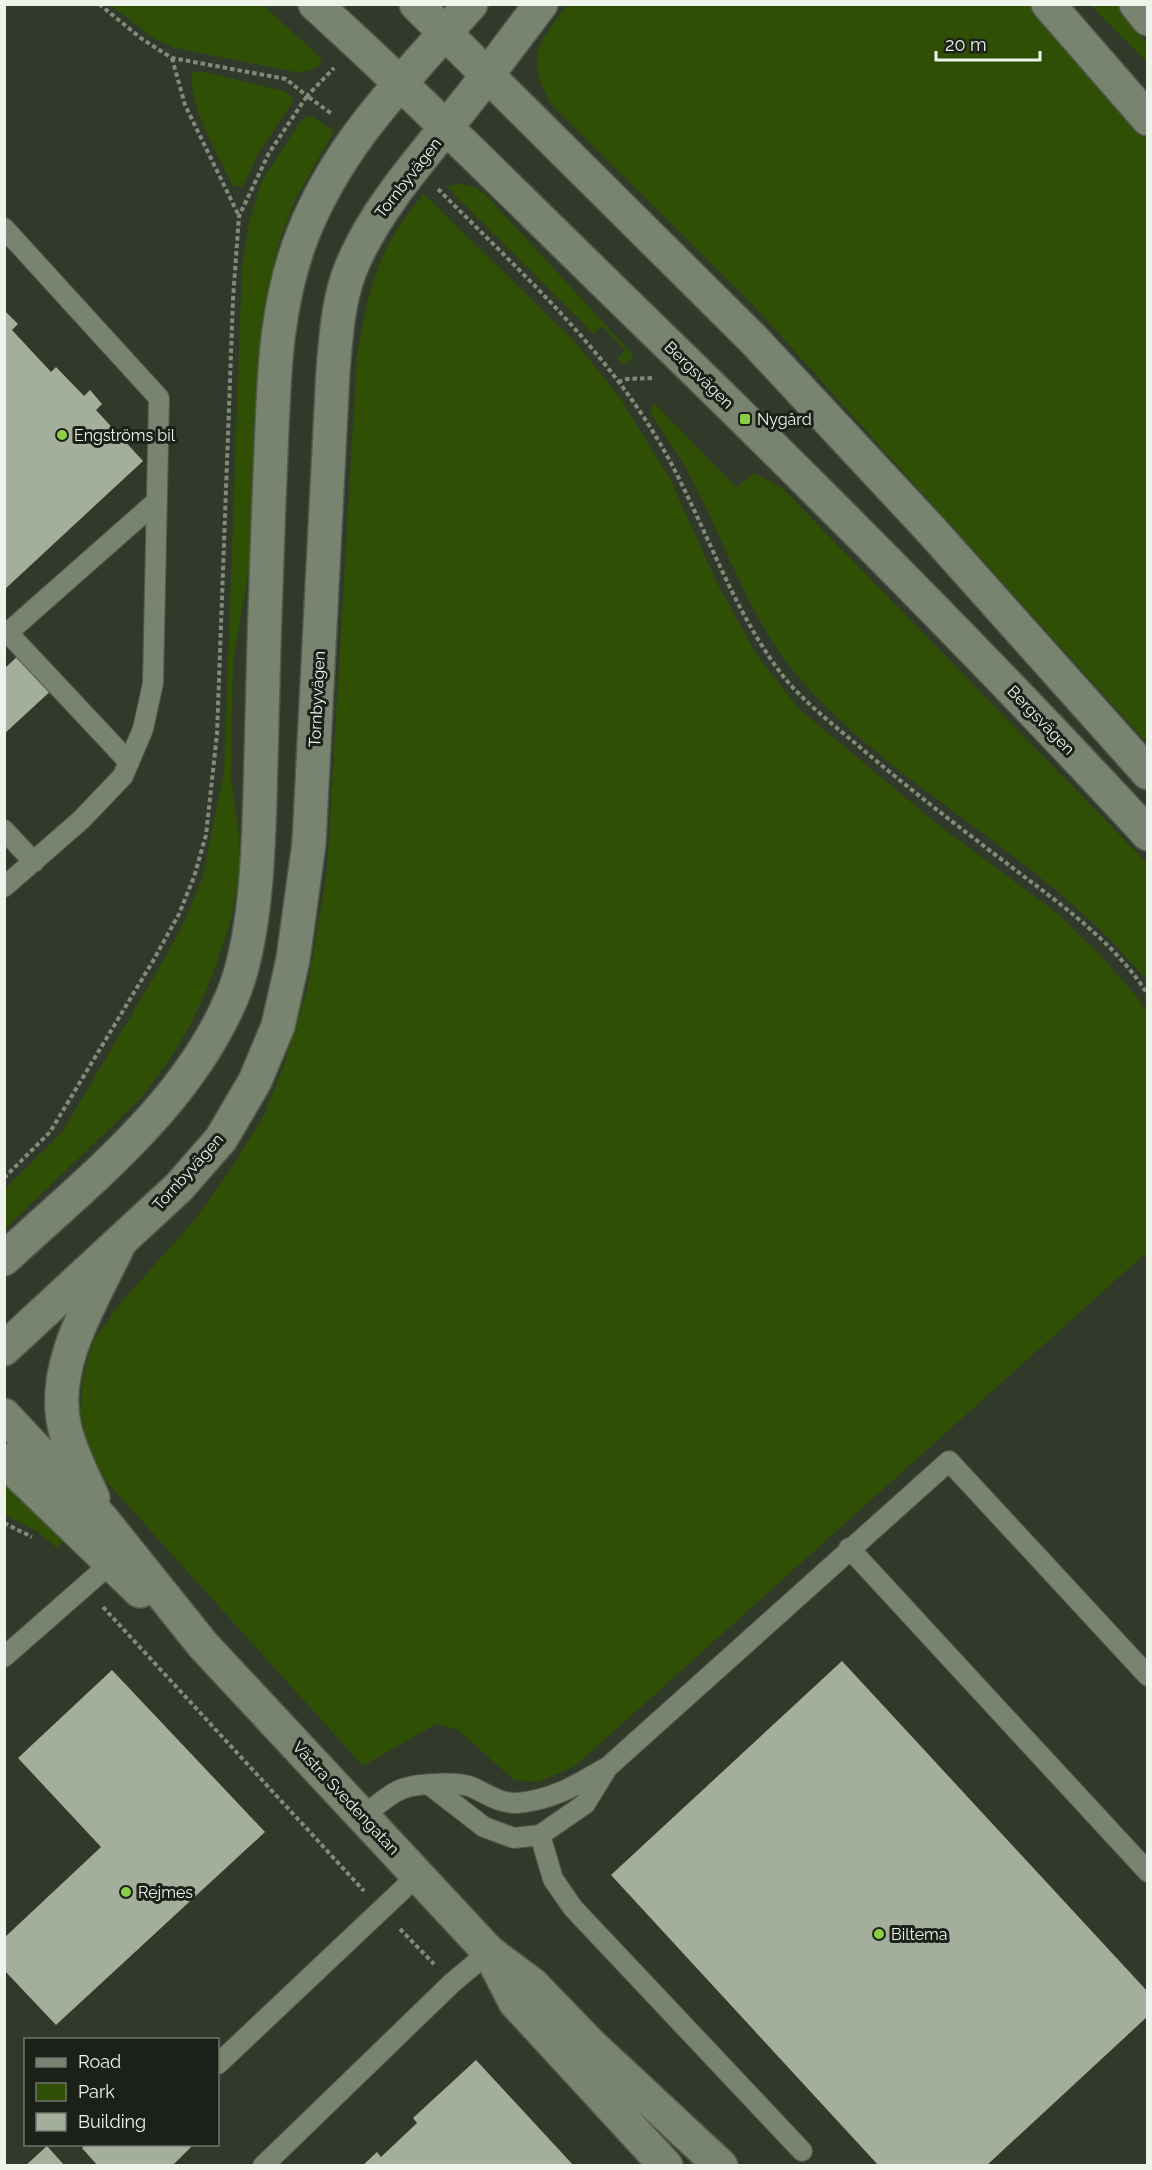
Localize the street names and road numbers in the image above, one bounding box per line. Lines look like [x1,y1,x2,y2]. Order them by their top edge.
street label: Tornbyvägen [371,134,445,222]
street label: Bergsvägen [661,337,737,413]
street label: Tornbyvägen [305,650,329,748]
street label: Bergsvägen [1003,682,1079,758]
street label: Tornbyvägen [149,1130,227,1214]
street label: Västra Svedengatan [289,1737,403,1859]

